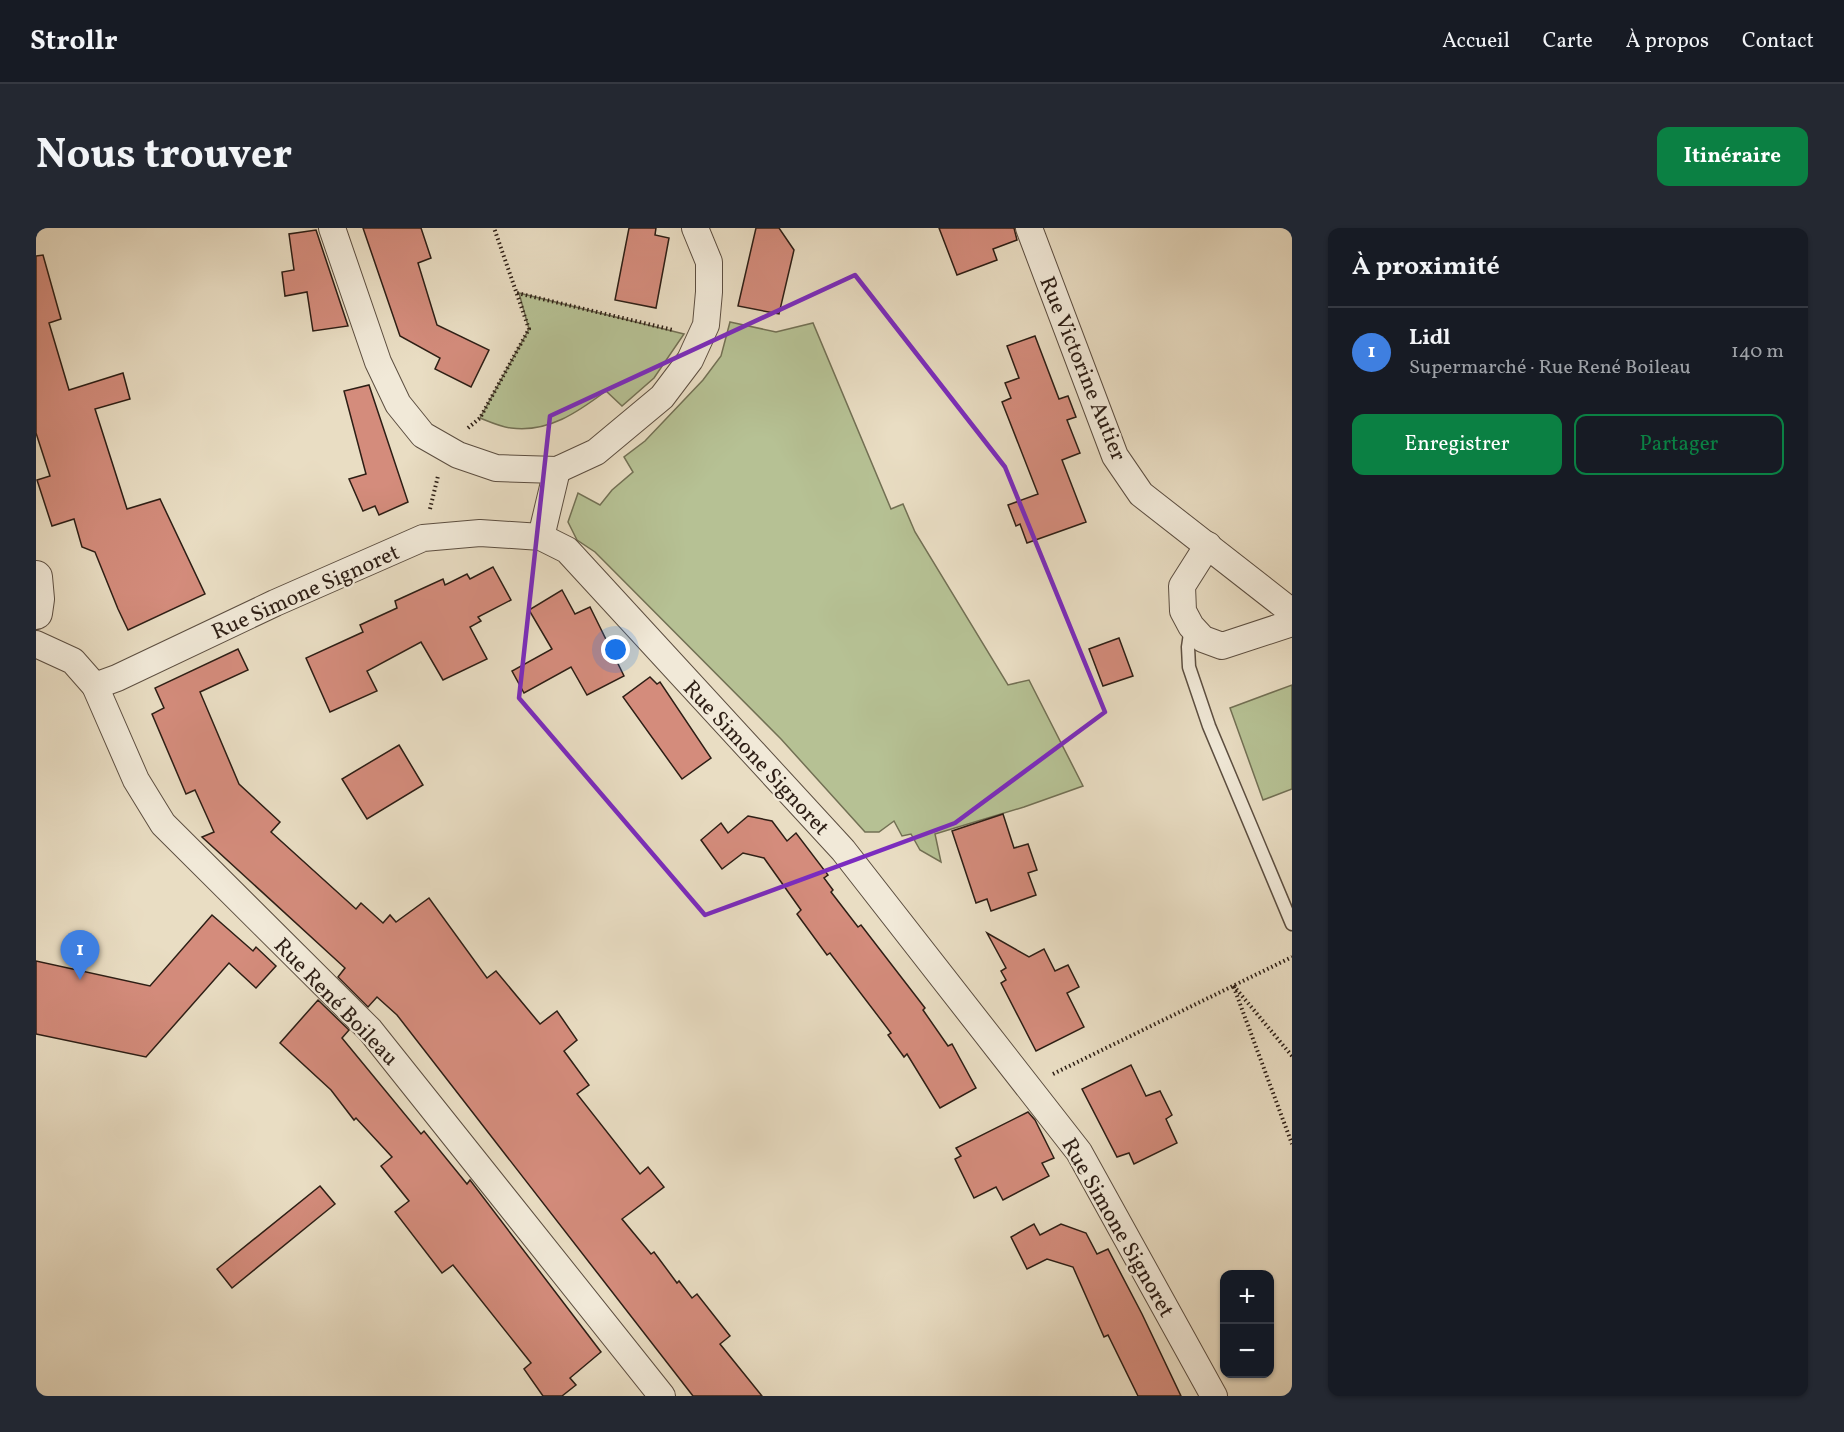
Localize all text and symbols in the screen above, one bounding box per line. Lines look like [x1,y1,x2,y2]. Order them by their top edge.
text: Strollr [30,22,118,61]
text: Accueil [1442,27,1510,56]
text: Carte [1543,27,1593,56]
text: À propos [1626,27,1709,56]
text: Contact [1742,27,1814,56]
text: Nous trouver [36,127,292,186]
button: Itinéraire [1657,127,1808,186]
text: À proximité [1352,249,1500,285]
street label: Rue Victorine Autier [1030,272,1133,466]
text: Lidl [1409,323,1451,354]
text: 1 [1367,338,1376,366]
text: 140 m [1731,338,1784,366]
text: Supermarché · Rue René Boileau [1409,354,1691,382]
button: Enregistrer [1352,414,1562,475]
button: Partager [1574,414,1784,475]
street label: Rue Simone Signoret [207,538,405,649]
your location [601,635,630,664]
street label: Rue Simone Signoret [675,674,836,843]
pin: 1 [60,930,99,980]
street label: Rue René Boileau [266,932,405,1074]
street label: Rue Simone Signoret [1053,1133,1181,1324]
map controls [1220,1270,1274,1378]
button: + [1220,1270,1274,1324]
button: − [1220,1324,1274,1378]

